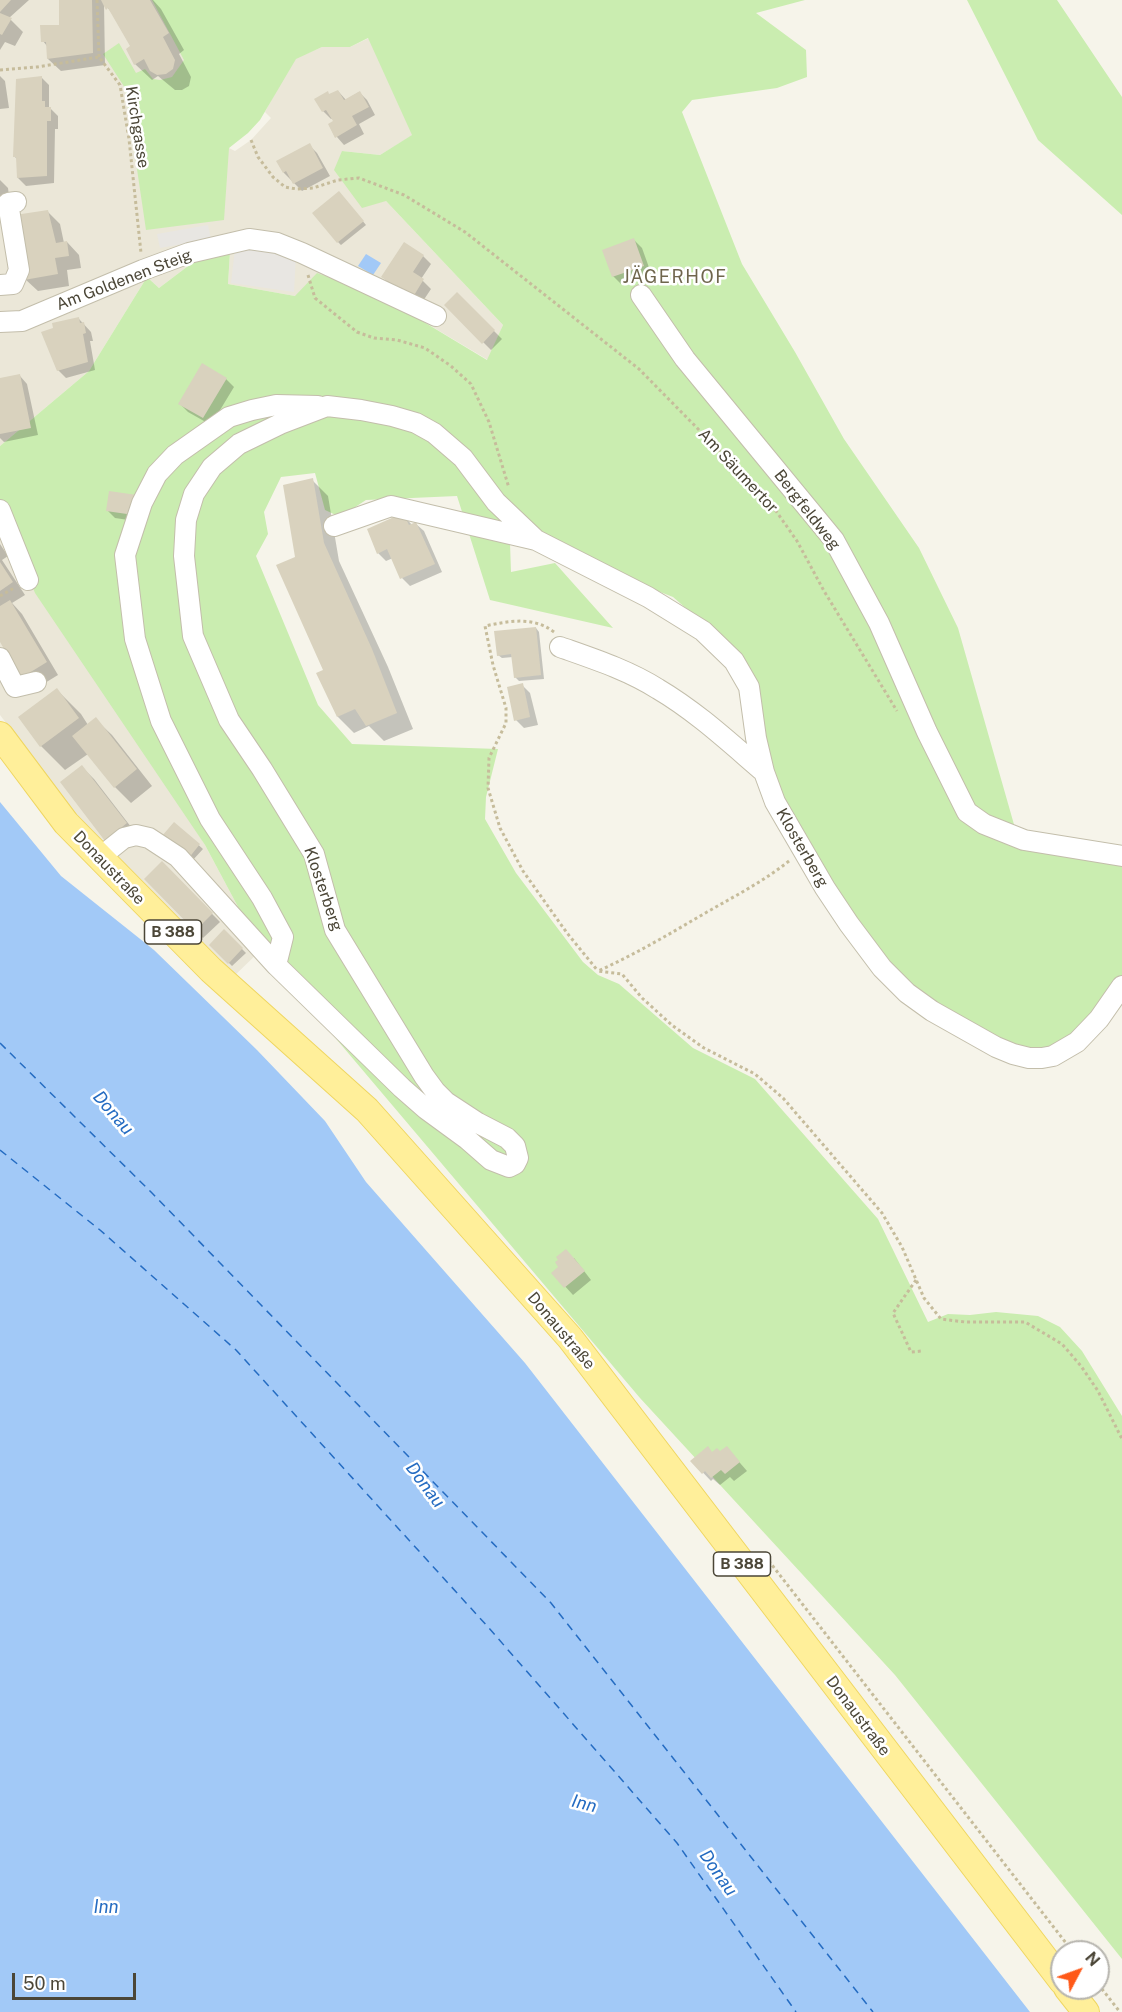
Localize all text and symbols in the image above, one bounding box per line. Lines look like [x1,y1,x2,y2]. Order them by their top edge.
street label: Kirchgasse [121,85,153,169]
street label: Am Goldenen Steig [53,245,195,315]
district label: JÄGERHOF [623,266,727,288]
street label: Am Säumertor [694,425,782,517]
street label: Bergfeldweg [770,466,844,554]
street label: Klosterberg [772,805,832,891]
street label: Donaustraße [69,827,149,909]
street label: Klosterberg [300,844,346,934]
road number: B 388 [144,920,201,944]
water label: Donau [88,1086,138,1140]
street label: Donaustraße [523,1288,599,1374]
water label: Donau [401,1458,449,1512]
road number: B 388 [714,1552,771,1576]
street label: Donaustraße [822,1672,894,1760]
water label: Inn [569,1790,599,1818]
water label: Donau [694,1846,742,1900]
water label: Inn [93,1896,119,1918]
north arrow [1050,1940,1110,2000]
text: N [1081,1948,1104,1970]
scale bar [15,1961,140,1999]
text: 50 m [23,1973,66,1994]

